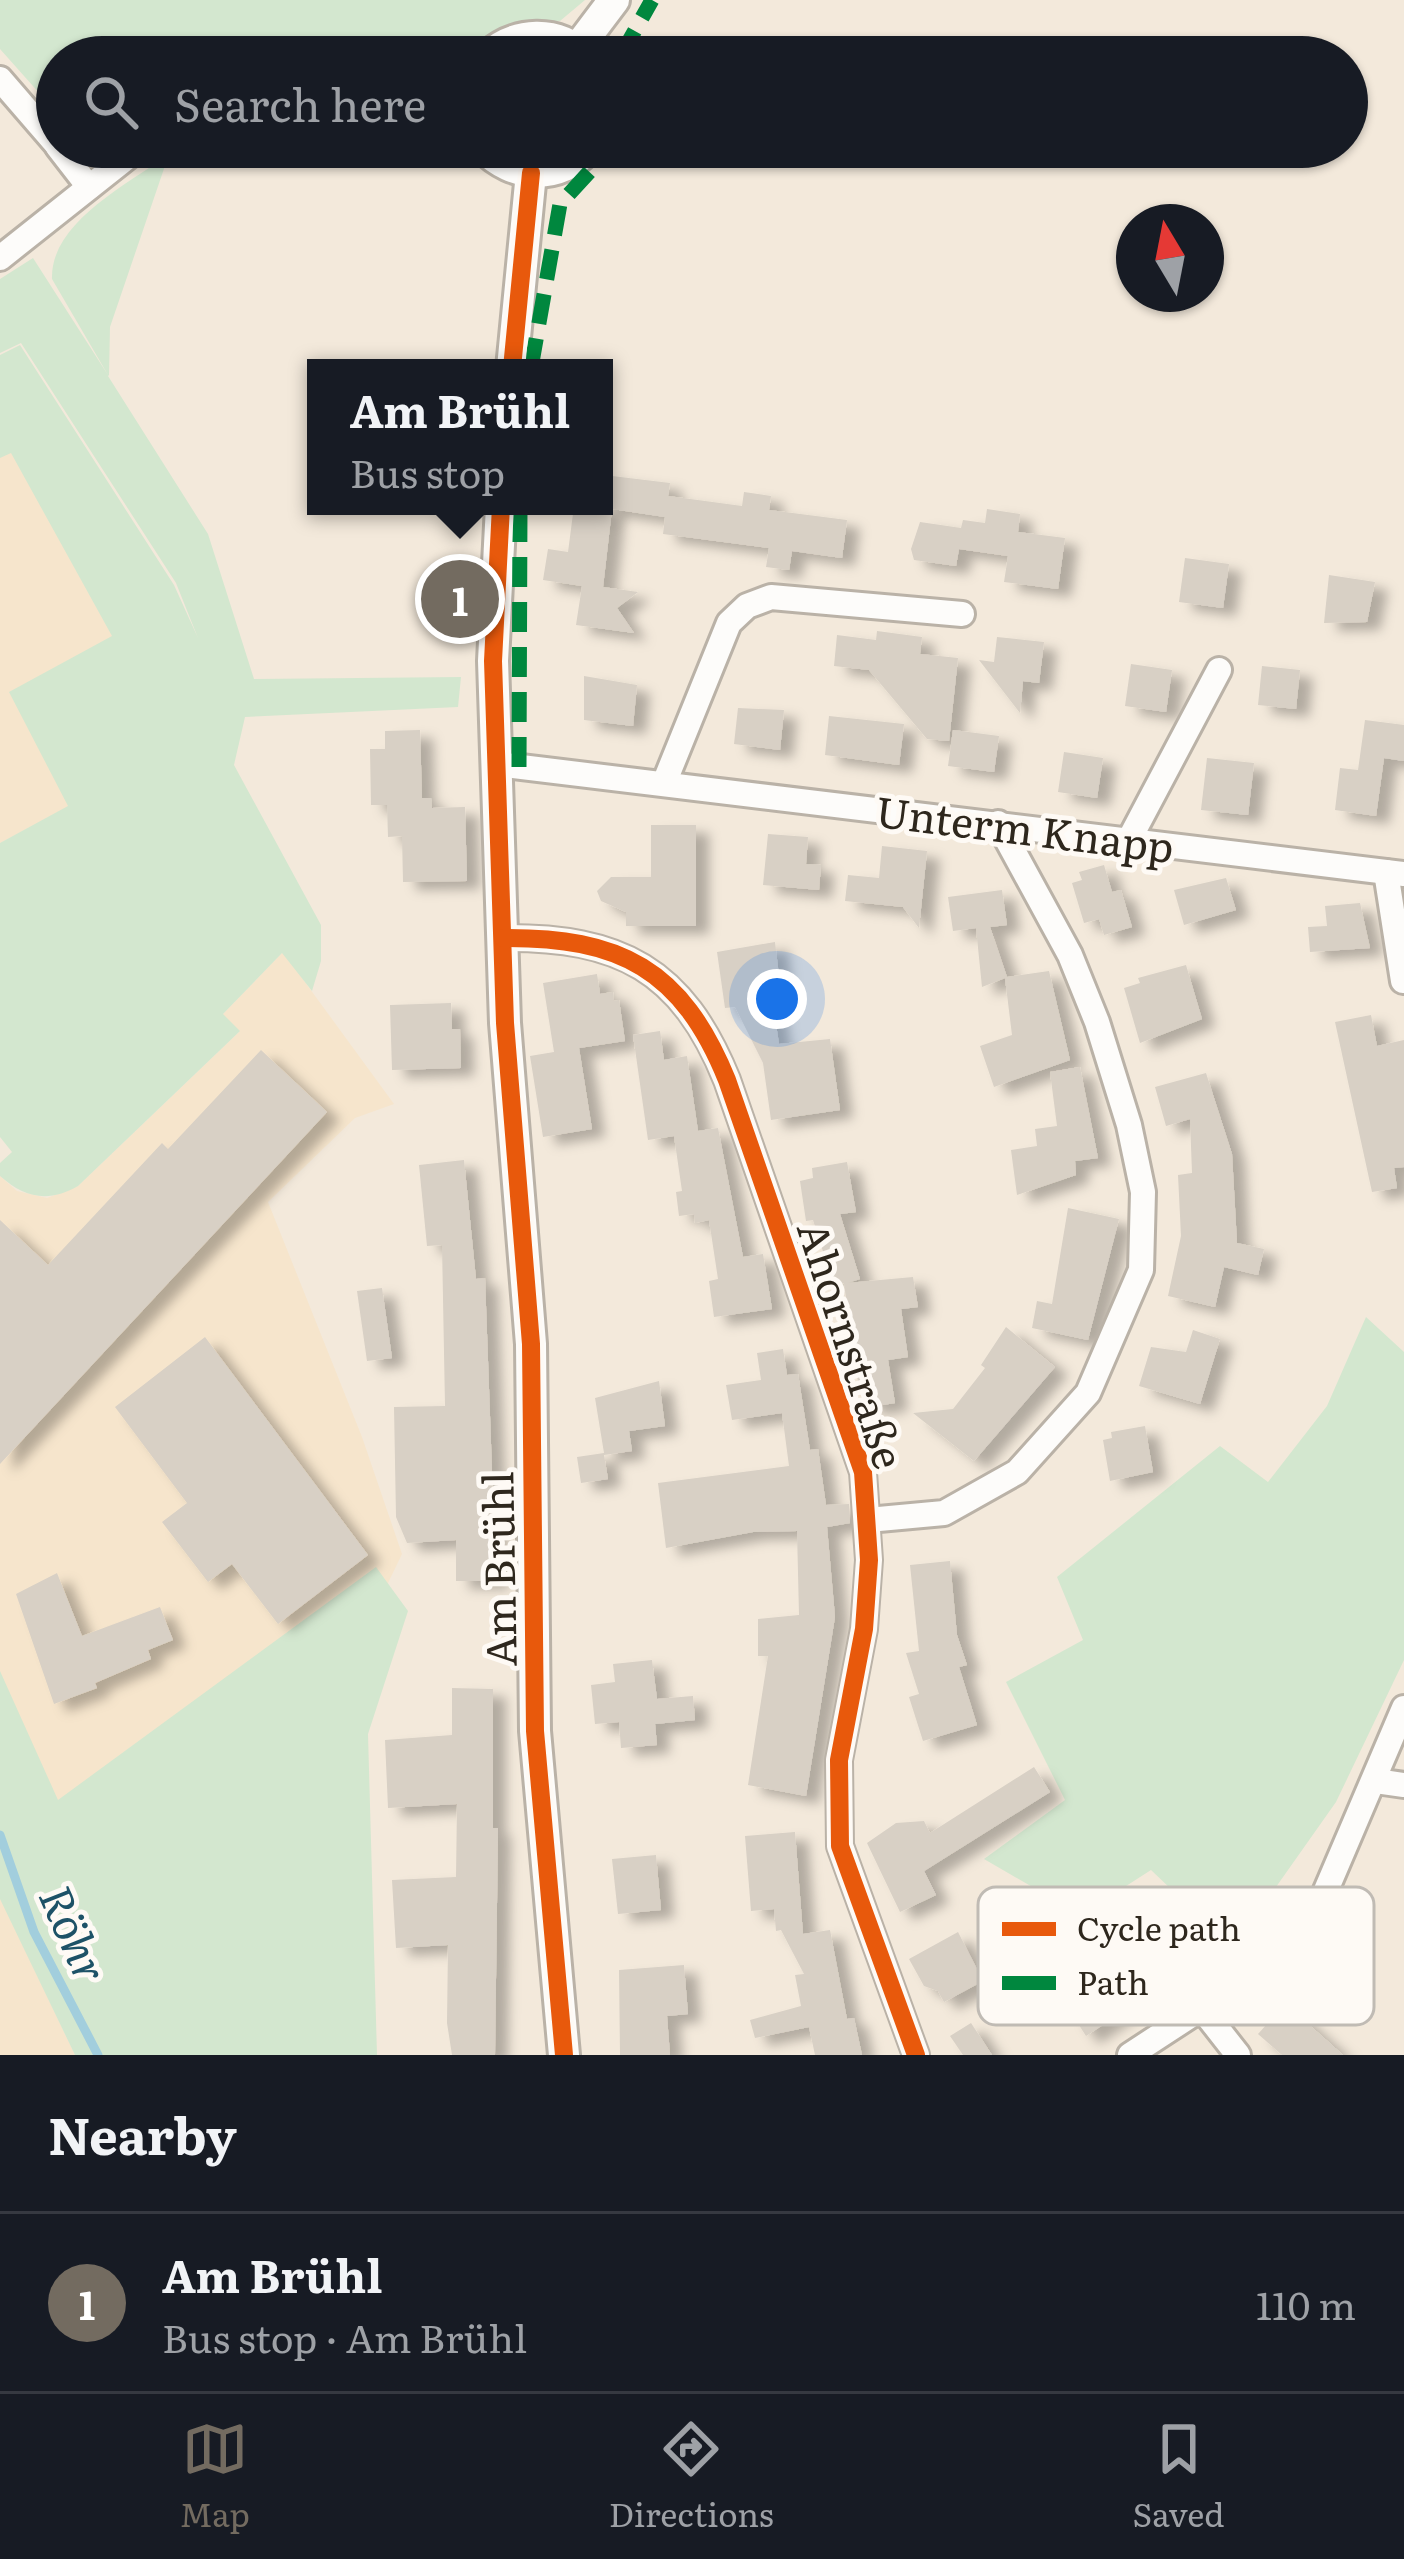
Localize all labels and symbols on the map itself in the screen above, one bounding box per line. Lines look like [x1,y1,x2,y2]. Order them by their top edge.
north arrow [1116,204,1224,312]
pin: 1 [421,554,499,644]
street label: Unterm Knapp [872,778,1178,876]
your location [747,969,807,1029]
street label: Ahornstraße [784,1212,922,1476]
street label: Am Brühl [464,1471,530,1667]
water label: Röhr [25,1874,127,1992]
legend [978,1887,1374,2025]
text: Cycle path [1077,1902,1241,1951]
text: Path [1077,1956,1149,2005]

